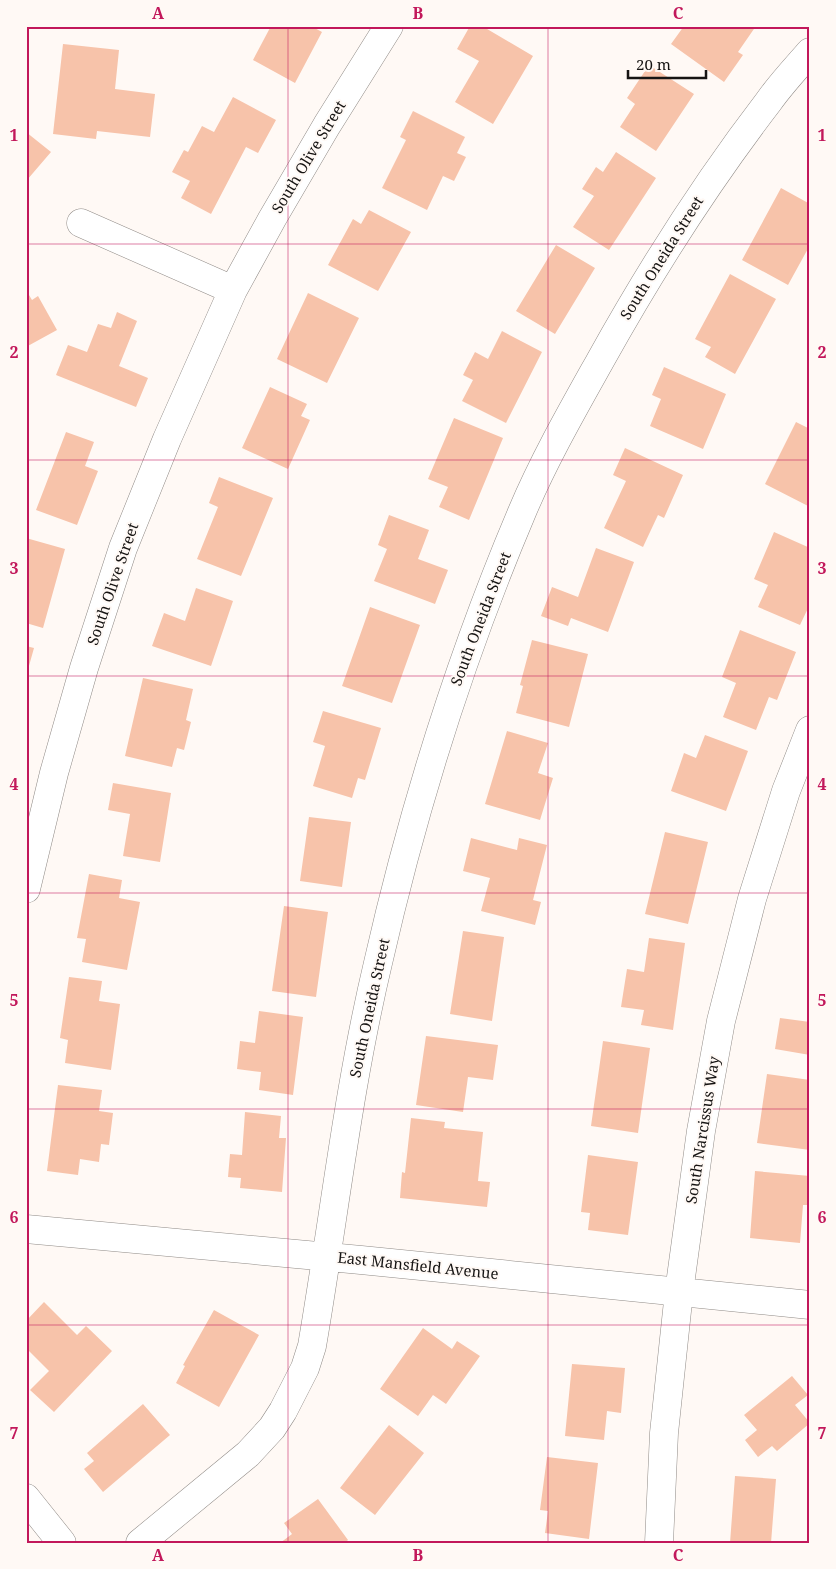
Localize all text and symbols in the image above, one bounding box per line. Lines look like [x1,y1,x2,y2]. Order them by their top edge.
text: A [152,2,165,24]
text: B [413,2,424,24]
text: C [673,2,684,24]
scale bar [628,48,706,80]
text: 20 m [636,54,671,74]
street label: South Olive Street [267,96,350,217]
text: 1 [9,124,19,146]
text: 1 [817,124,827,146]
street label: South Oneida Street [615,192,707,323]
text: 2 [9,341,19,363]
text: 2 [817,341,827,363]
street label: South Olive Street [82,520,142,647]
street label: South Oneida Street [445,549,515,689]
text: 3 [9,557,19,579]
text: 3 [817,557,827,579]
text: 4 [9,773,19,795]
text: 4 [817,773,827,795]
street label: South Oneida Street [344,936,394,1079]
text: 5 [9,989,19,1011]
text: 5 [817,989,827,1011]
street label: South Narcissus Way [680,1054,724,1205]
text: 6 [9,1206,19,1228]
text: 6 [817,1206,827,1228]
street label: East Mansfield Avenue [336,1247,500,1283]
text: 7 [9,1422,19,1444]
text: 7 [817,1422,827,1444]
text: A [152,1544,165,1566]
text: B [413,1544,424,1566]
text: C [673,1544,684,1566]

